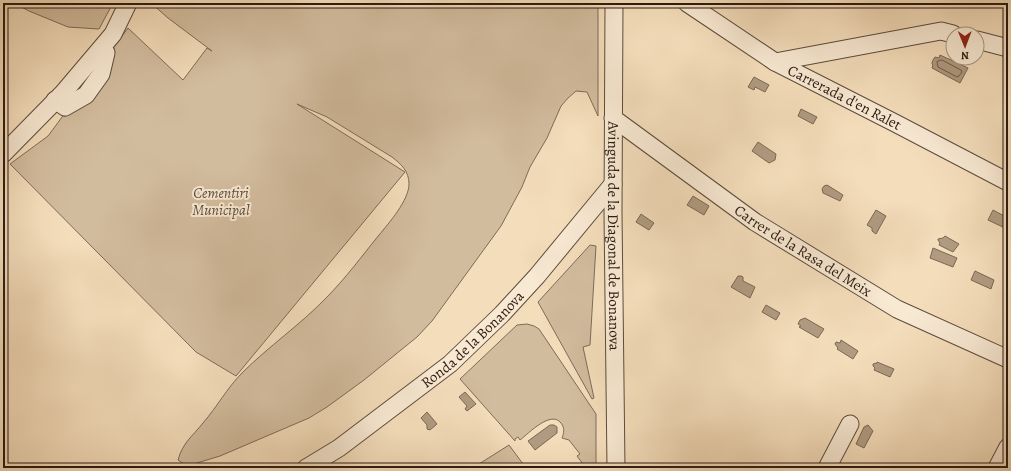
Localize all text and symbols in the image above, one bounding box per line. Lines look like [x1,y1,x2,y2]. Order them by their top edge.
north arrow [945,26,985,66]
text: N [961,48,969,63]
street label: Carrerada d'en Ralet [784,60,905,135]
street label: Avinguda de la Diagonal de Bonanova [603,120,625,351]
park label: Cementiri Municipal [192,183,250,220]
street label: Carrer de la Rasa del Meix [730,200,876,301]
street label: Ronda de la Bonanova [417,286,528,392]

